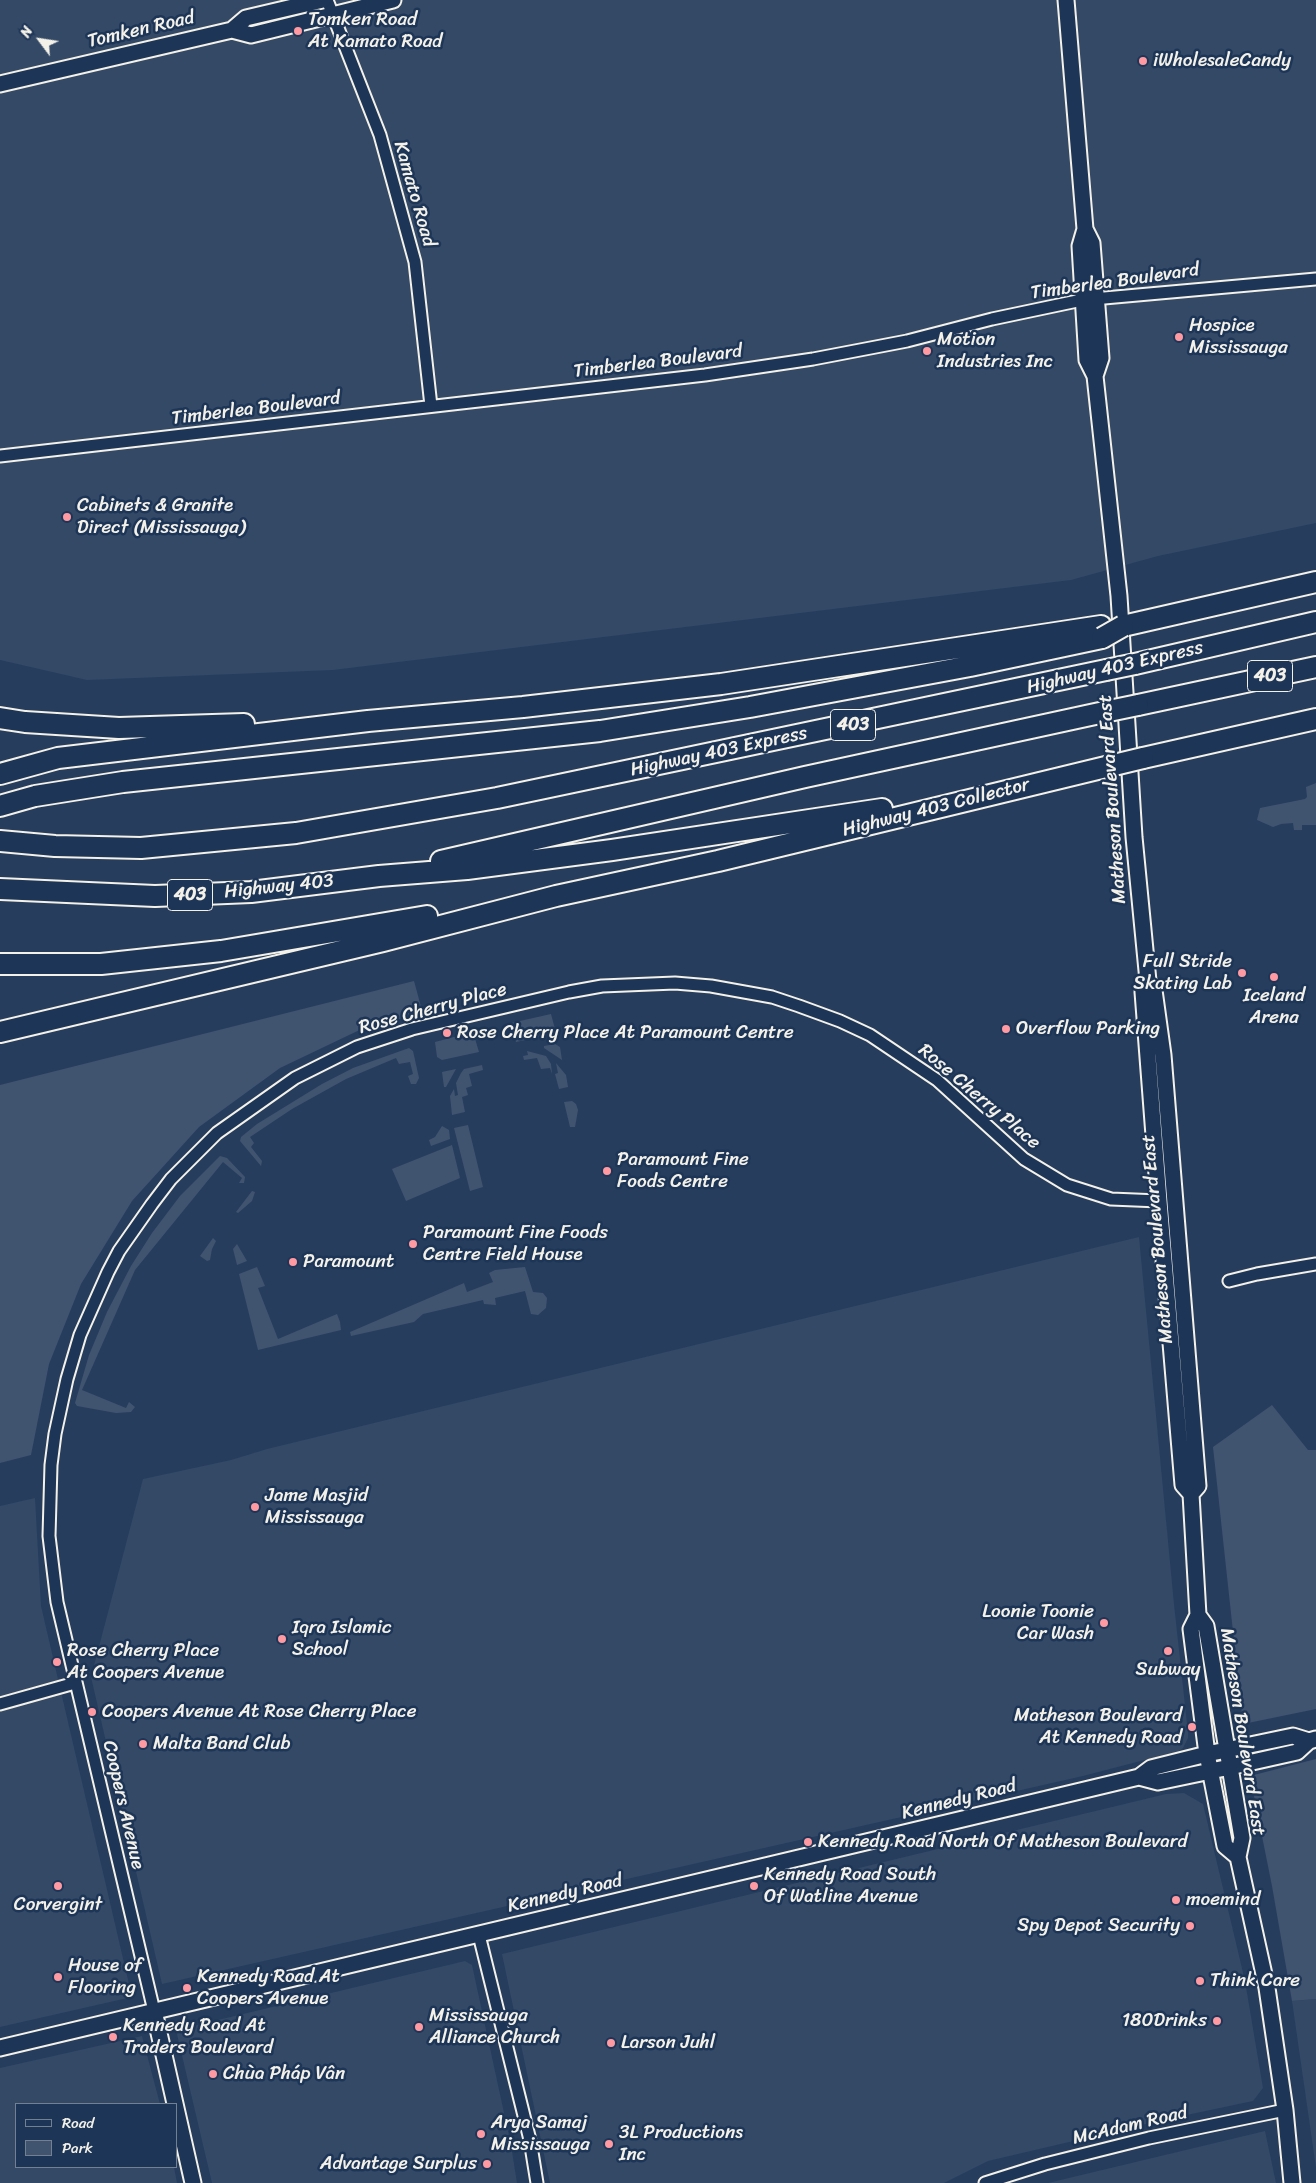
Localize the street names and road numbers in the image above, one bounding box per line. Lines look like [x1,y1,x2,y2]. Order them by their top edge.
street label: Tomken Road [85,7,197,53]
street label: Kamato Road [388,139,440,249]
street label: Timberlea Boulevard [1029,259,1201,305]
street label: Timberlea Boulevard [572,340,744,384]
street label: Timberlea Boulevard [170,387,342,431]
street label: Highway 403 Express [1025,637,1205,699]
road number: 403 [1248,660,1292,691]
street label: Matheson Boulevard East [1094,693,1132,905]
road number: 403 [830,710,876,740]
street label: Highway 403 Express [628,722,810,782]
street label: Highway 403 Collector [840,774,1032,842]
street label: Highway 403 [223,870,335,904]
road number: 403 [168,880,212,910]
street label: Rose Cherry Place [356,978,510,1040]
street label: Rose Cherry Place [913,1039,1045,1155]
street label: Matheson Boulevard East [1137,1133,1179,1345]
street label: Matheson Boulevard East [1214,1626,1270,1838]
street label: Coopers Avenue [97,1738,149,1872]
street label: Kennedy Road [899,1775,1019,1825]
street label: Kennedy Road [505,1870,625,1918]
street label: McAdam Road [1070,2102,1190,2150]

